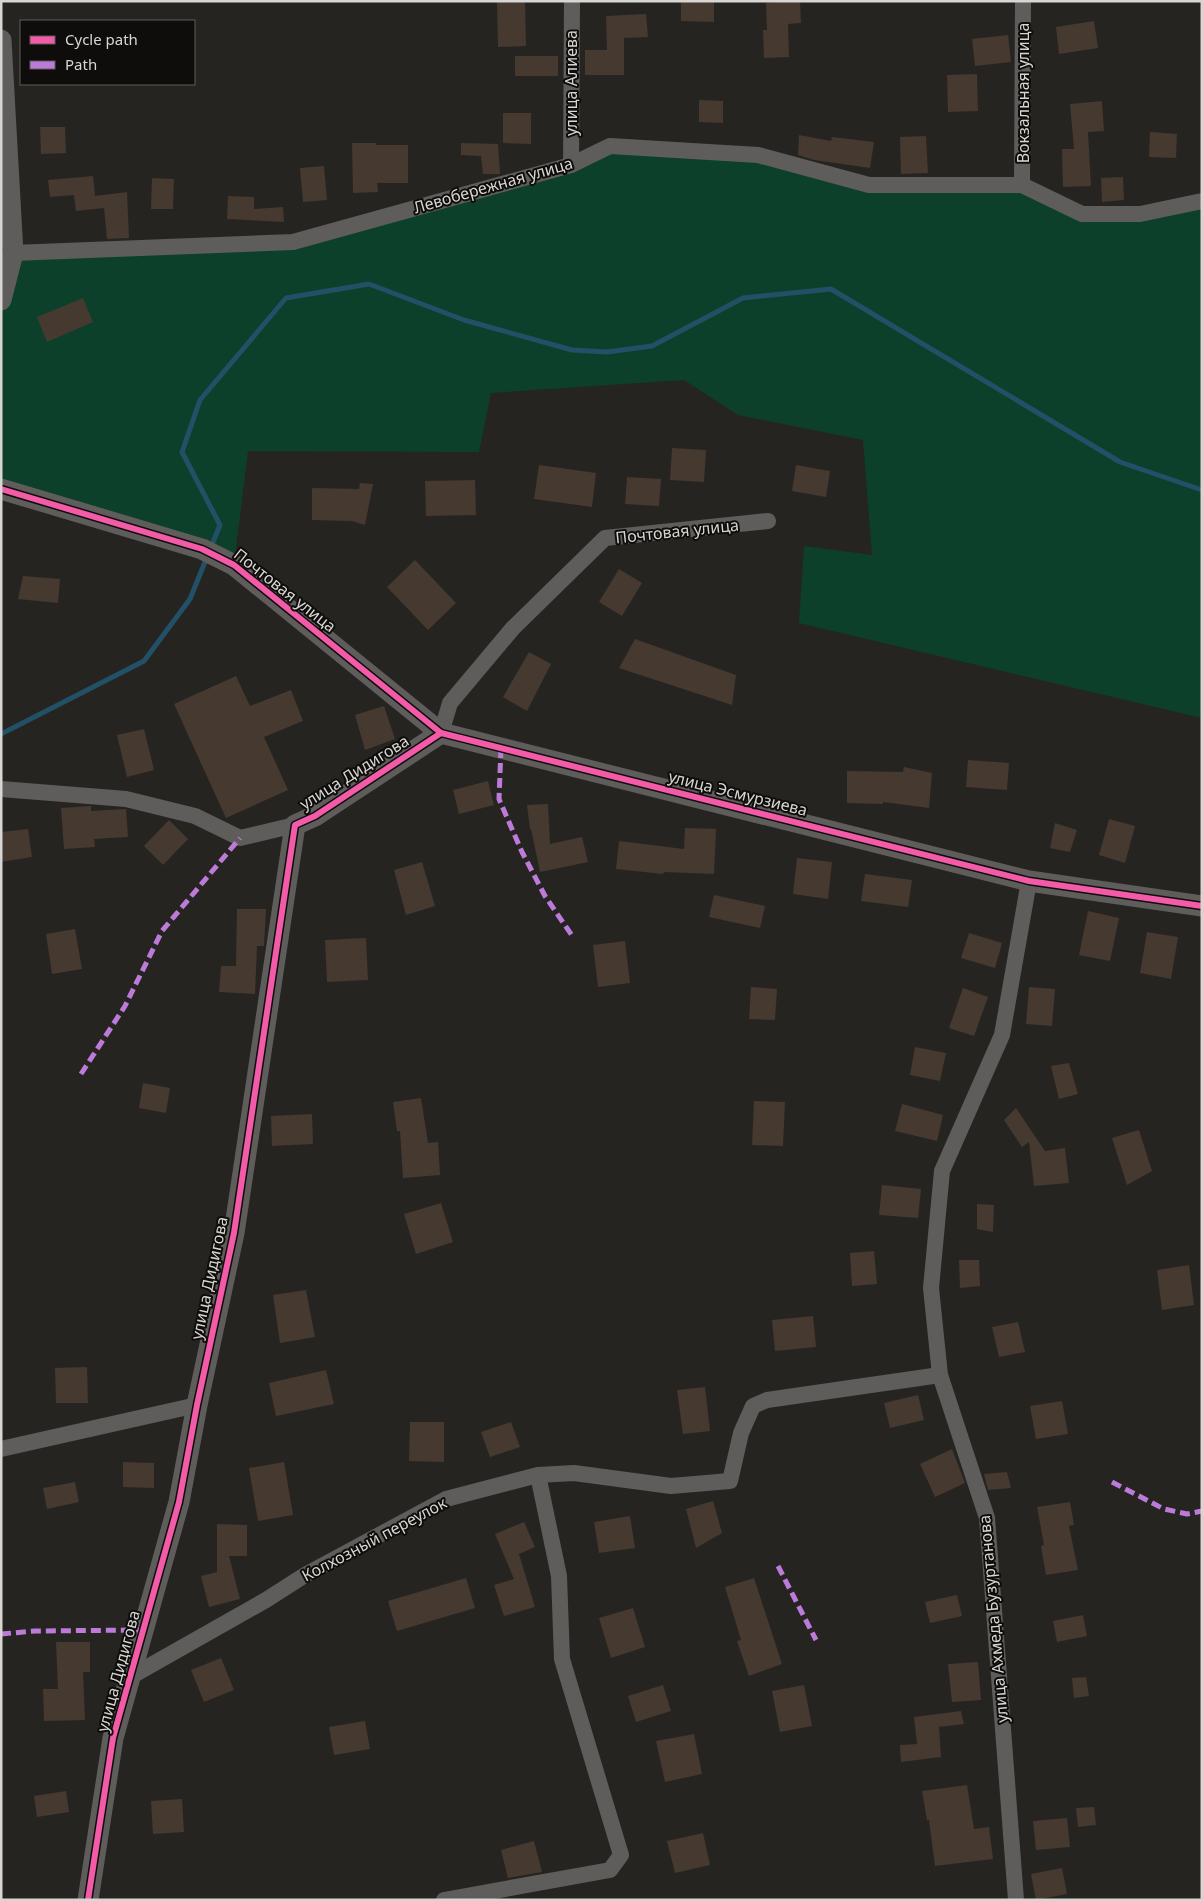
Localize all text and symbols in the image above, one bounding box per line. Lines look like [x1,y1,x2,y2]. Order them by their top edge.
legend [20,20,195,85]
street label: Вокзальная улица [1012,23,1034,163]
text: Cycle path [65,29,138,49]
street label: улица Алиева [560,30,582,136]
text: Path [65,54,97,74]
street label: Левобережная улица [411,152,575,218]
street label: Почтовая улица [614,514,740,548]
street label: Почтовая улица [229,543,341,637]
street label: улица Дидигова [295,730,413,814]
street label: улица Эсмурзиева [666,765,810,821]
street label: улица Дидигова [185,1215,233,1341]
street label: Колхозный переулок [298,1491,451,1587]
street label: улица Ахмеда Бузуртанова [973,1514,1013,1724]
street label: улица Дидигова [91,1608,145,1734]

